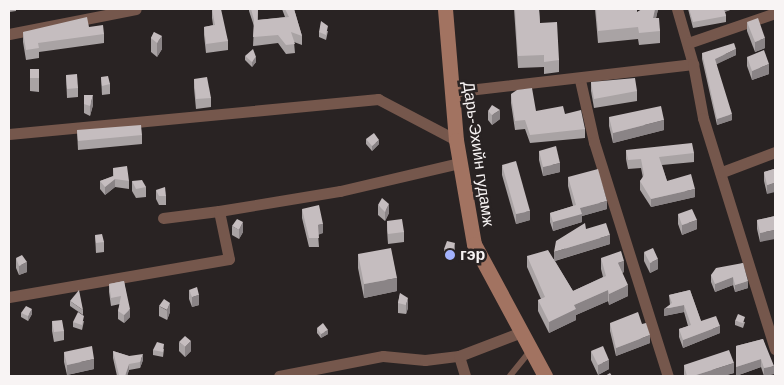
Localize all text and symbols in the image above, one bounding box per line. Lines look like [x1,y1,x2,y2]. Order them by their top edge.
street label: Дарь-Эхийн гудамж [458,80,498,228]
place label: гэр [460,245,485,265]
marker: гэр [444,249,456,261]

